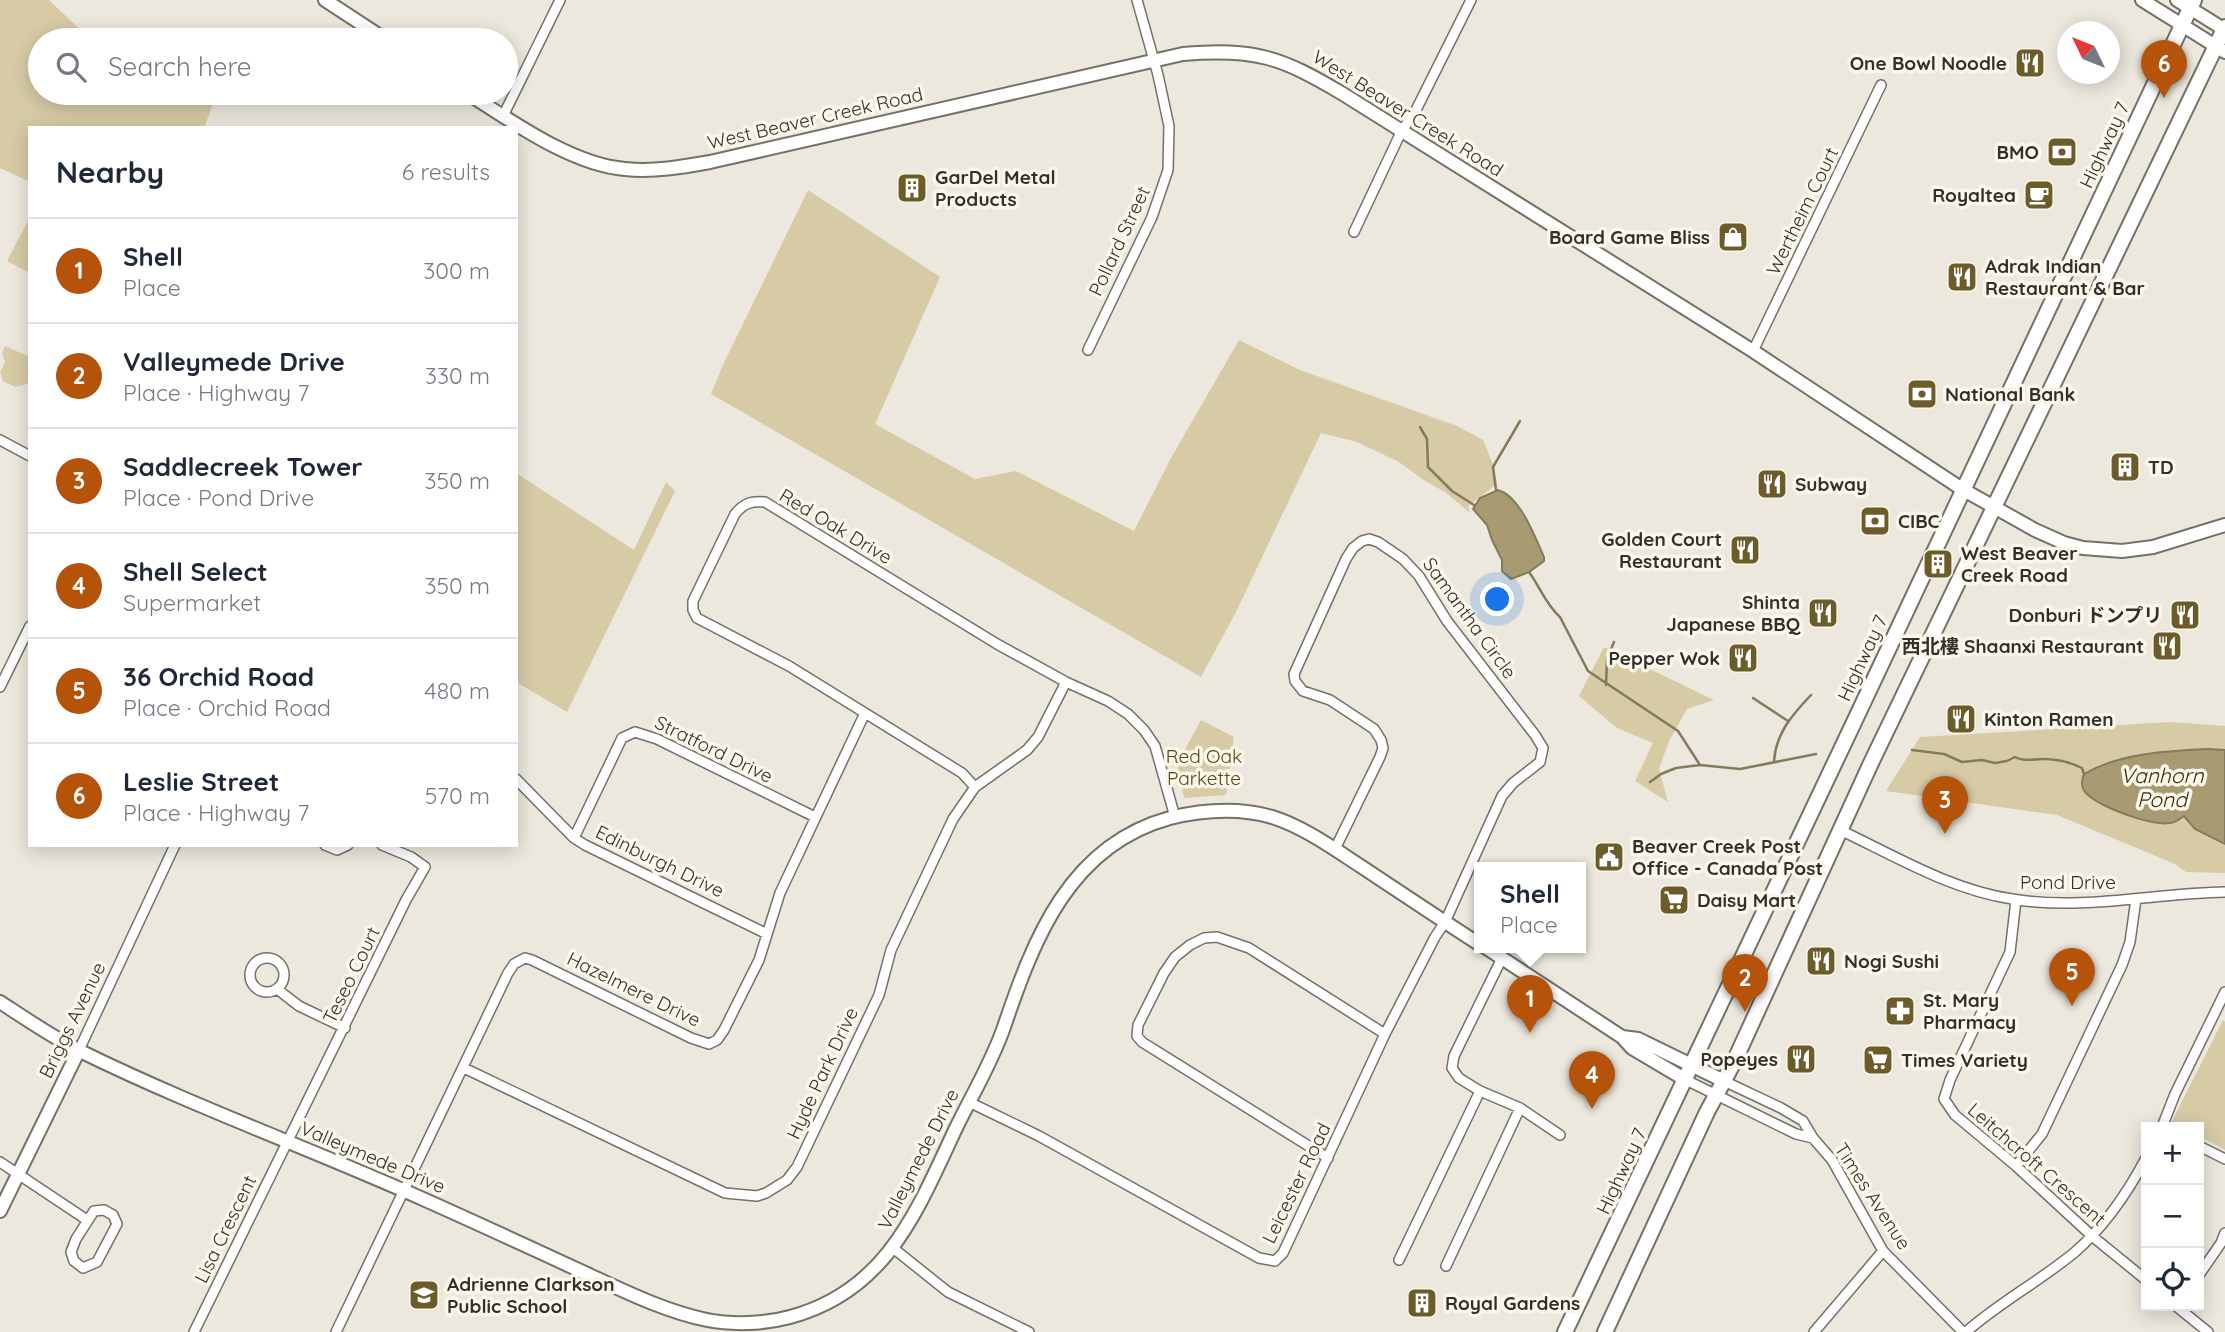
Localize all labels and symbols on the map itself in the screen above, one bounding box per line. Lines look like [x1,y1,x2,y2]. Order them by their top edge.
north arrow [2057,21,2120,84]
pin: 6 [2141,40,2187,98]
street label: West Beaver Creek Road [1308,44,1508,182]
restaurant icon: One Bowl Noodle [2013,46,2047,80]
place label: One Bowl Noodle [1850,51,2007,75]
street label: West Beaver Creek Road [705,82,925,154]
street label: Highway 7 [2074,98,2134,192]
bank icon: BMO [2045,135,2079,169]
place label: BMO [1997,140,2039,164]
street label: Wertheim Court [1761,143,1843,279]
place label: GarDel Metal Products [935,165,1056,211]
building icon: GarDel Metal Products [895,171,929,205]
cafe icon: Royaltea [2022,178,2056,212]
street label: Pollard Street [1083,182,1155,300]
place label: Royaltea [1932,183,2016,207]
shop icon: Board Game Bliss [1716,220,1750,254]
place label: Board Game Bliss [1549,225,1710,249]
place label: Adrak Indian Restaurant & Bar [1985,254,2145,300]
restaurant icon: Adrak Indian Restaurant & Bar [1945,260,1979,294]
bank icon: National Bank [1905,377,1939,411]
place label: National Bank [1945,382,2075,406]
building icon: TD [2108,450,2142,484]
place label: TD [2148,455,2173,479]
restaurant icon: Subway [1755,467,1789,501]
place label: Subway [1795,472,1867,496]
street label: Red Oak Drive [775,483,897,569]
bank icon: CIBC [1858,504,1892,538]
place label: CIBC [1898,509,1940,533]
place label: Golden Court Restaurant [1601,527,1722,573]
restaurant icon: Golden Court Restaurant [1728,533,1762,567]
place label: West Beaver Creek Road [1961,541,2078,587]
building icon: West Beaver Creek Road [1921,547,1955,581]
street label: Samantha Circle [1418,553,1522,683]
your location [1480,582,1514,616]
place label: Shinta Japanese BBQ [1666,590,1801,636]
restaurant icon: Shinta Japanese BBQ [1806,596,1840,630]
restaurant icon: Donburi ドンプリ [2168,598,2202,632]
place label: Donburi ドンプリ [2009,603,2162,627]
street label: Highway 7 [1832,611,1892,705]
restaurant icon: 西北樓 Shaanxi Restaurant [2150,629,2184,663]
place label: 西北樓 Shaanxi Restaurant [1902,634,2144,658]
restaurant icon: Pepper Wok [1726,641,1760,675]
place label: Pepper Wok [1609,646,1720,670]
restaurant icon: Kinton Ramen [1944,702,1978,736]
place label: Kinton Ramen [1984,707,2114,731]
street label: Stratford Drive [651,710,777,788]
park label: Red Oak Parkette [1166,744,1242,790]
water label: Vanhorn Pond [2120,762,2205,812]
pin: 3 [1922,776,1968,834]
street label: Edinburgh Drive [592,819,728,903]
place label: Beaver Creek Post Office - Canada Post [1632,834,1823,880]
public building icon: Beaver Creek Post Office - Canada Post [1592,840,1626,874]
street label: Pond Drive [2020,870,2116,894]
supermarket icon: Daisy Mart [1657,883,1691,917]
place label: Daisy Mart [1697,888,1796,912]
street label: Teseo Court [317,923,385,1027]
restaurant icon: Nogi Sushi [1804,944,1838,978]
street label: Hazelmere Drive [563,946,705,1032]
pin: 5 [2049,948,2095,1006]
place label: Nogi Sushi [1844,949,1939,973]
pin: 2 [1722,954,1768,1012]
street label: Briggs Avenue [34,958,110,1082]
pin: 1 [1507,975,1553,1033]
place label: St. Mary Pharmacy [1923,988,2016,1034]
pharmacy icon: St. Mary Pharmacy [1883,994,1917,1028]
street label: Hyde Park Drive [781,1003,863,1143]
restaurant icon: Popeyes [1784,1042,1818,1076]
supermarket icon: Times Variety [1861,1043,1895,1077]
place label: Popeyes [1700,1047,1778,1071]
place label: Times Variety [1901,1048,2028,1072]
pin: 4 [1569,1051,1615,1109]
street label: Valleymede Drive [872,1084,964,1234]
street label: Leitchcroft Crescent [1963,1097,2111,1231]
street label: Valleymede Drive [297,1116,449,1198]
street label: Leicester Road [1256,1119,1336,1247]
street label: Highway 7 [1591,1124,1651,1218]
street label: Times Avenue [1830,1138,1916,1254]
street label: Lisa Crescent [189,1171,261,1287]
place label: Adrienne Clarkson Public School [447,1272,614,1318]
school or university icon: Adrienne Clarkson Public School [407,1278,441,1312]
building icon: Royal Gardens [1405,1286,1439,1320]
place label: Royal Gardens [1445,1291,1580,1315]

